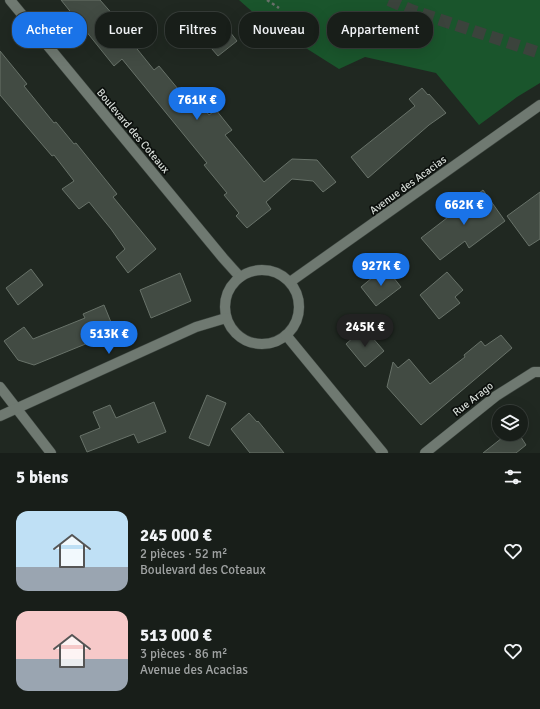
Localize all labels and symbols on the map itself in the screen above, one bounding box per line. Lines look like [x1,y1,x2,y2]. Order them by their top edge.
street label: Boulevard des Coteaux [94,86,172,176]
pin: 761K € [164,87,230,121]
street label: Avenue des Acacias [367,153,449,217]
pin: 662K € [431,192,497,226]
pin: 927K € [348,253,414,287]
pin: 245K € [332,314,398,348]
pin: 513K € [76,321,142,355]
street label: Rue Arago [450,379,496,419]

